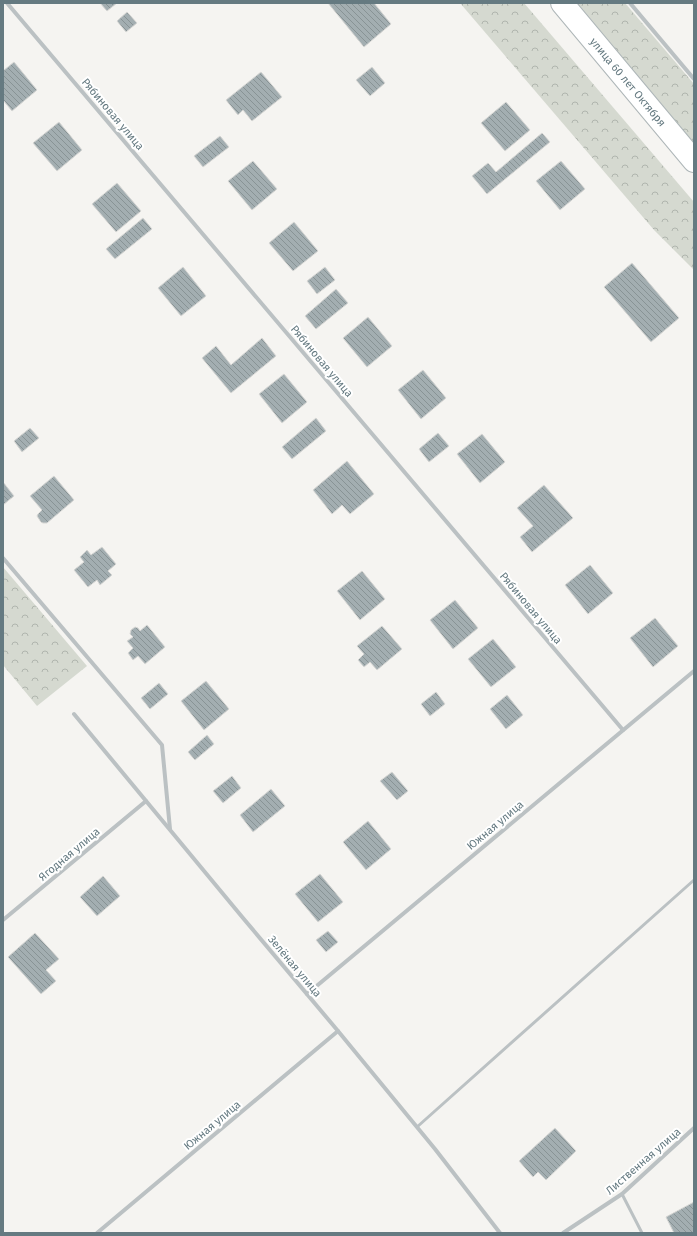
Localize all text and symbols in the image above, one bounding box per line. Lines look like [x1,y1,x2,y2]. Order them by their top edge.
street label: улица 60 лет Октября [587,35,668,129]
street label: Рябиновая улица [79,76,146,153]
street label: Рябиновая улица [288,323,355,400]
street label: Рябиновая улица [497,570,564,647]
street label: Южная улица [464,798,526,853]
street label: Ягодная улица [36,825,102,884]
street label: Зелёная улица [265,933,324,1000]
street label: Южная улица [181,1098,243,1153]
street label: Лиственная улица [603,1125,683,1197]

